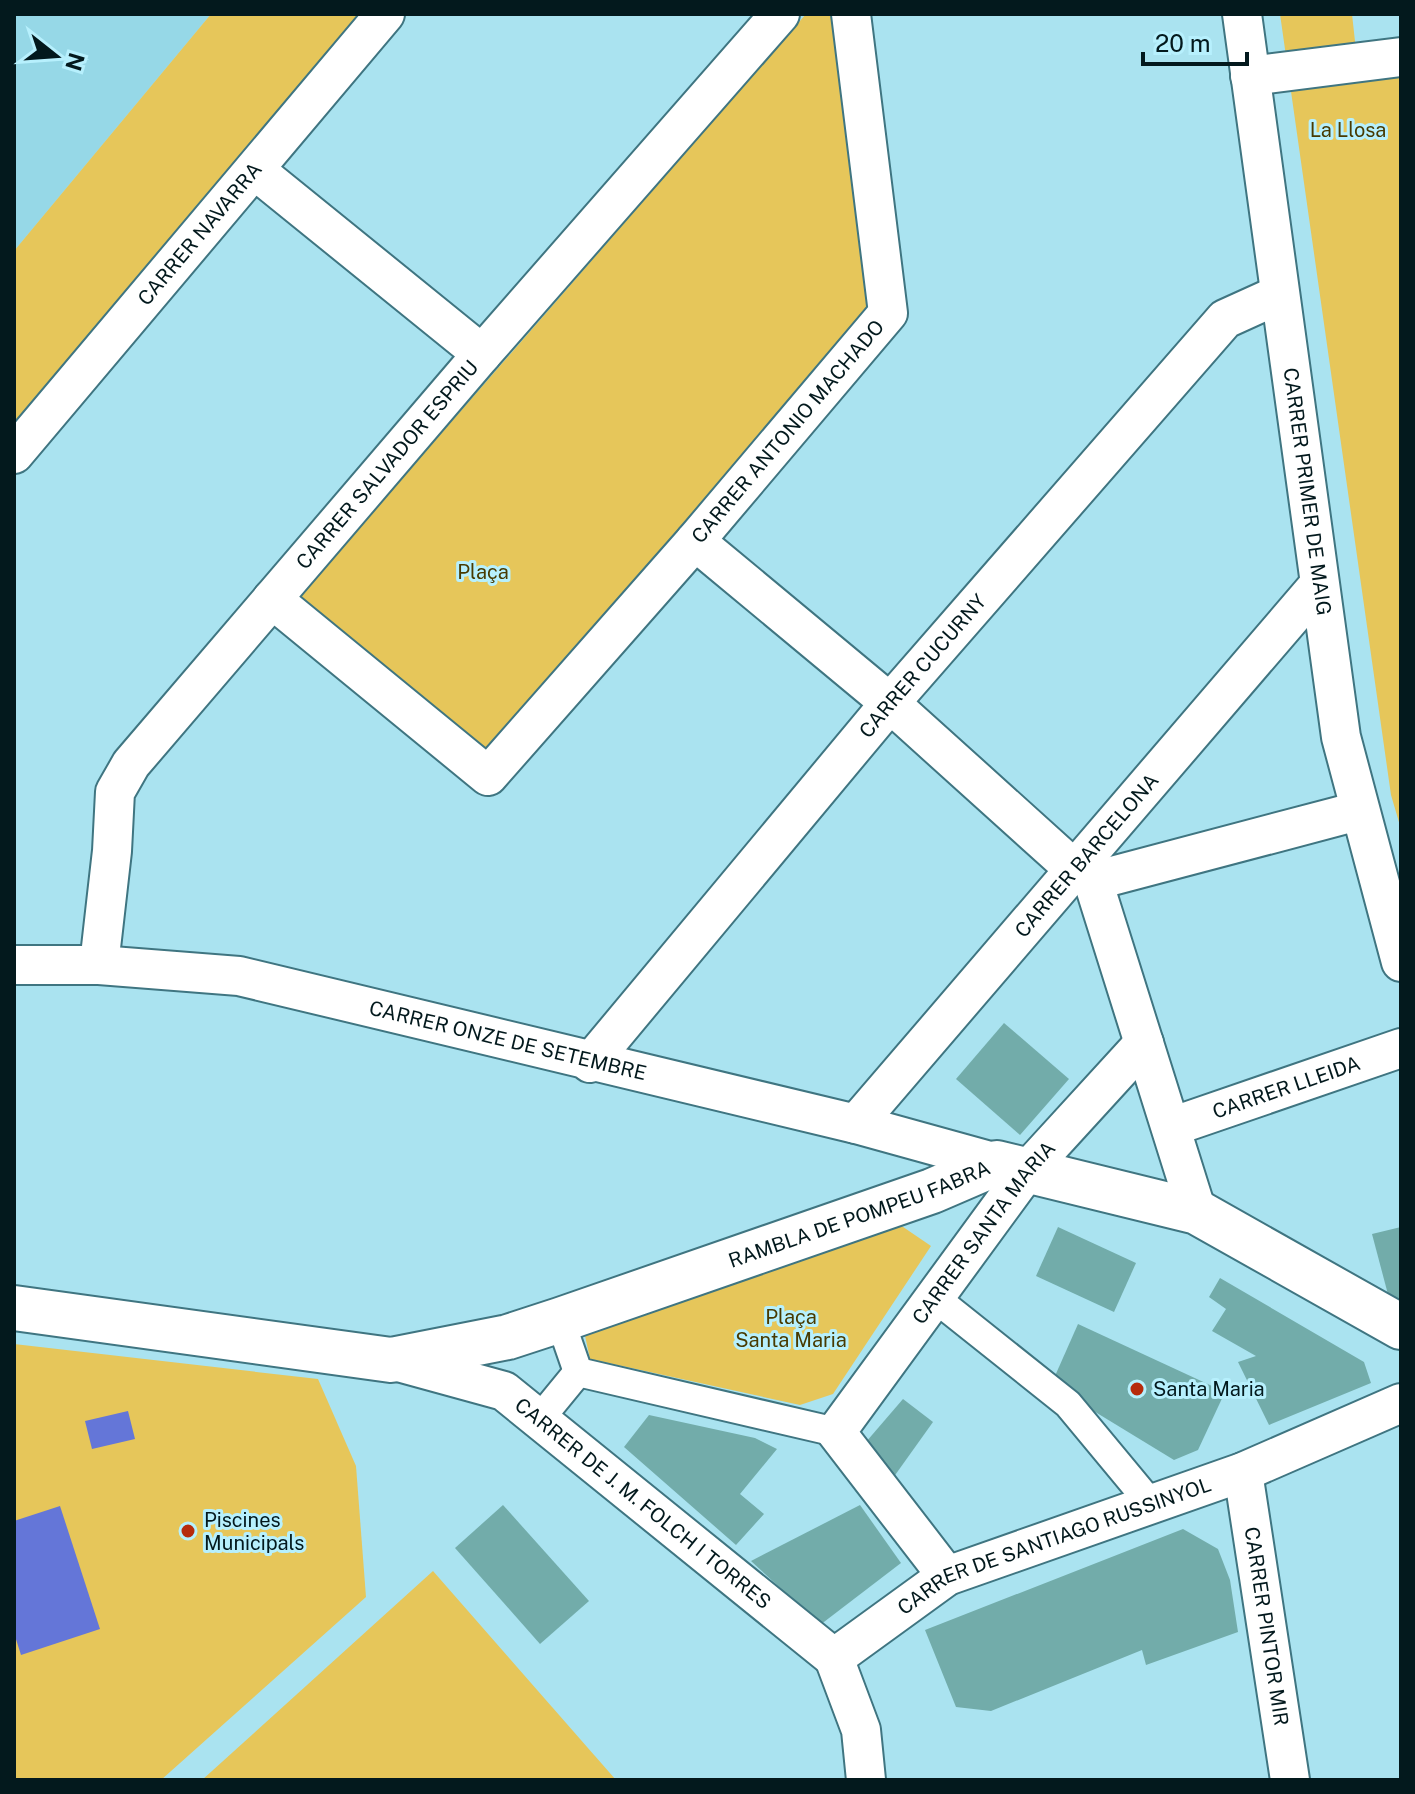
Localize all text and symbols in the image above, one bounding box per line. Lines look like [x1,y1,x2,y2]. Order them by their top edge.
north arrow [16,16,96,96]
scale bar [1143,16,1247,66]
text: 20 m [1155,29,1211,57]
text: N [60,50,90,74]
park label: La Llosa [1310,118,1386,142]
street label: CARRER NAVARRA [133,157,267,310]
street label: CARRER ANTONIO MACHADO [687,315,889,548]
street label: CARRER SALVADOR ESPRIU [291,355,483,574]
street label: CARRER PRIMER DE MAIG [1279,366,1336,617]
park label: Plaça [457,560,509,584]
street label: CARRER CUCURNY [854,589,991,743]
street label: CARRER BARCELONA [1010,769,1163,942]
street label: CARRER ONZE DE SETEMBRE [367,996,649,1085]
street label: CARRER LLEIDA [1209,1051,1363,1124]
street label: CARRER SANTA MARIA [907,1136,1060,1329]
street label: RAMBLA DE POMPEU FABRA [725,1155,994,1273]
park label: Plaça Santa Maria [735,1305,847,1352]
place label: Santa Maria [1153,1377,1265,1401]
marker: Santa Maria [1128,1380,1146,1398]
street label: CARRER DE J. M. FOLCH I TORRES [510,1393,776,1614]
street label: CARRER DE SANTIAGO RUSSINYOL [893,1472,1214,1620]
place label: Piscines Municipals [204,1508,304,1555]
marker: Piscines Municipals [179,1522,197,1540]
street label: CARRER PINTOR MIR [1240,1525,1294,1727]

